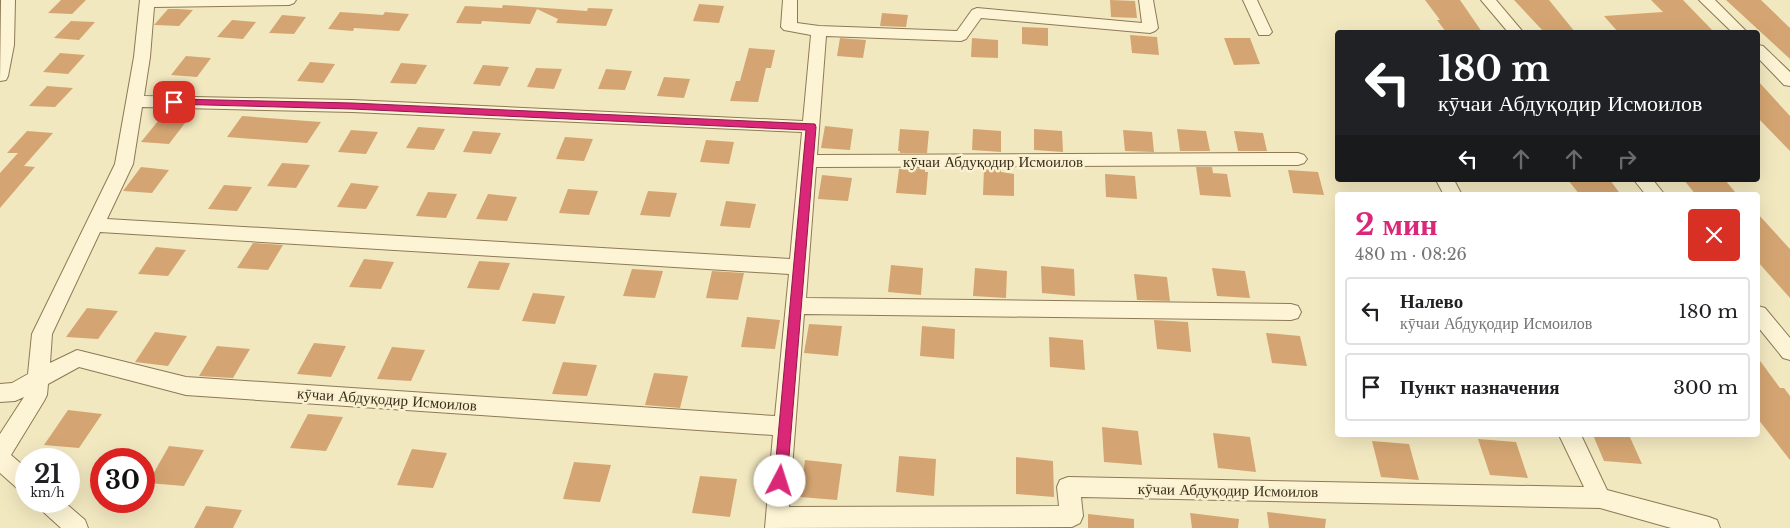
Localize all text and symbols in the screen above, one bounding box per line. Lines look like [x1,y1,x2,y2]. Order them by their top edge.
text: 180 m [1438,47,1550,90]
icon: left [1355,50,1420,115]
pin [153,81,195,123]
icon: arrive [160,88,188,116]
text: кӯчаи Абдуқодир Исмоилов [1438,90,1702,117]
icon: left [1454,145,1482,173]
icon: ahead [1507,145,1535,173]
icon: ahead [1560,145,1588,173]
icon: right [1613,145,1641,173]
street label: кӯчаи Абдуқодир Исмоилов [903,152,1083,171]
text: 2 мин [1355,206,1438,243]
button: close [1688,209,1740,261]
text: 480 m · 08:26 [1355,244,1467,264]
text: Налево [1400,290,1463,313]
icon: left [1357,297,1385,325]
text: 180 m [1679,300,1738,323]
text: кӯчаи Абдуқодир Исмоилов [1400,313,1592,333]
icon: arrive [1357,373,1385,401]
text: Пункт назначения [1400,376,1560,399]
text: 300 m [1673,376,1738,399]
street label: кӯчаи Абдуқодир Исмоилов [296,383,478,415]
speed limit sign: 30 [90,448,155,513]
position arrow [753,454,805,506]
text: 21 [34,459,61,490]
street label: кӯчаи Абдуқодир Исмоилов [1138,479,1318,501]
text: km/h [30,485,65,500]

